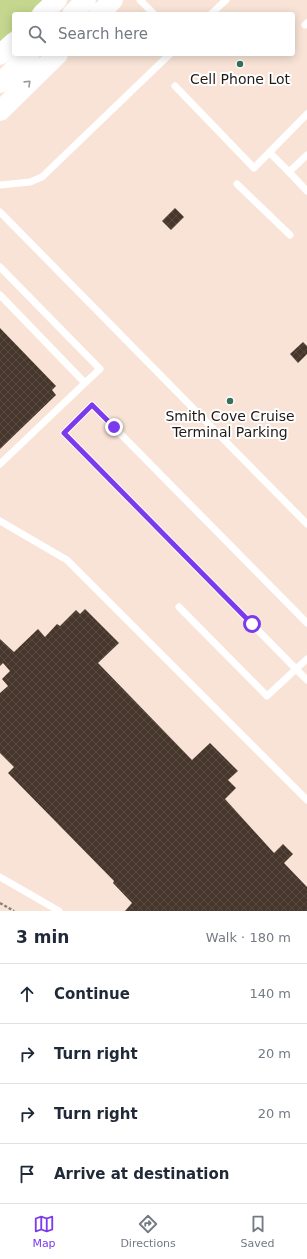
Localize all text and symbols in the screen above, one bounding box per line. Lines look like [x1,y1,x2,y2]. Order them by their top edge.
search box [12,12,295,56]
icon: search [26,23,48,45]
text: Search here [58,25,148,43]
marker: Cell Phone Lot [235,59,245,69]
place label: Cell Phone Lot [190,71,291,87]
one-way arrow [23,80,31,88]
marker: Smith Cove Cruise Terminal Parking [225,396,235,406]
place label: Smith Cove Cruise Terminal Parking [165,408,295,440]
route end [105,418,123,436]
route start [243,615,261,633]
text: 3 min [16,927,69,947]
text: Walk · 180 m [206,930,291,945]
icon: ahead [16,983,38,1005]
text: Continue [54,985,130,1003]
text: 140 m [249,986,291,1001]
icon: right [16,1043,38,1065]
text: Turn right [54,1045,138,1063]
text: 20 m [258,1046,291,1061]
icon: right [16,1103,38,1125]
text: Turn right [54,1105,138,1123]
text: 20 m [258,1106,291,1121]
icon: arrive [16,1163,38,1185]
text: Arrive at destination [54,1165,229,1183]
tab: Map [32,1213,56,1250]
tab: Directions [120,1213,176,1250]
tab: Saved [241,1213,275,1250]

